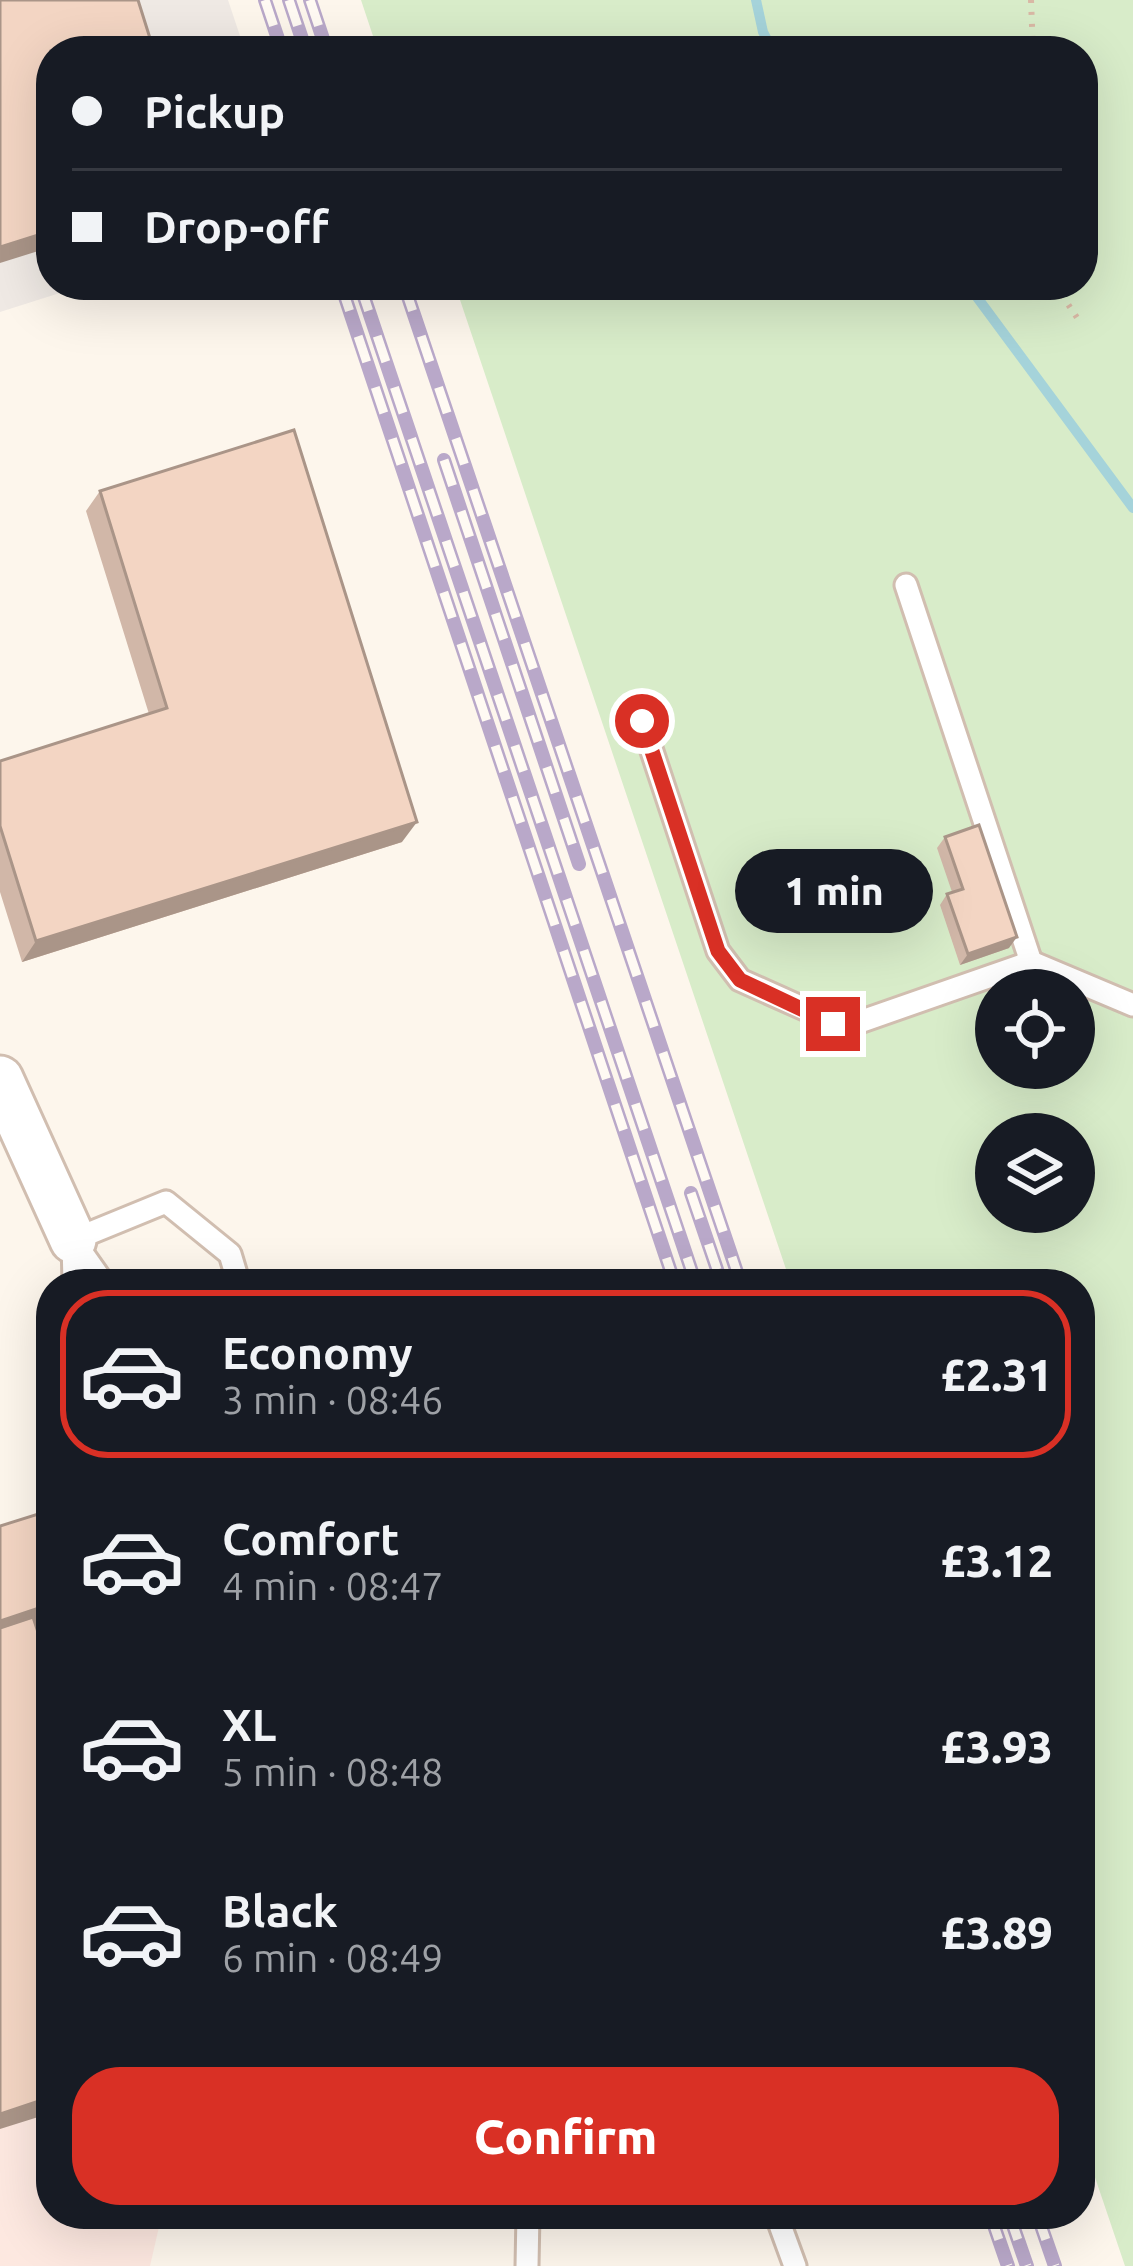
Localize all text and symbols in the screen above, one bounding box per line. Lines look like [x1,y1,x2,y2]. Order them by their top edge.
text: Pickup [144,86,285,137]
text: Drop-off [144,201,329,252]
route start [615,694,669,748]
callout: 1 min [734,850,932,934]
text: 1 min [784,869,884,912]
map controls [975,969,1095,1233]
button: locate [975,969,1095,1089]
route end [806,997,860,1051]
button: layers [975,1113,1095,1233]
icon: car [78,1320,186,1428]
text: Economy [222,1327,413,1378]
text: £2.31 [940,1349,1053,1400]
text: 3 min · 08:46 [222,1378,443,1421]
icon: car [78,1506,186,1614]
text: Comfort [222,1513,399,1564]
text: £3.12 [940,1535,1053,1586]
text: 4 min · 08:47 [222,1564,443,1607]
icon: car [78,1692,186,1800]
text: XL [222,1699,276,1750]
text: £3.93 [940,1721,1053,1772]
text: 5 min · 08:48 [222,1750,443,1793]
icon: car [78,1878,186,1986]
text: Black [222,1885,338,1936]
text: £3.89 [940,1907,1053,1958]
text: 6 min · 08:49 [222,1936,443,1979]
button: Confirm [72,2067,1059,2205]

